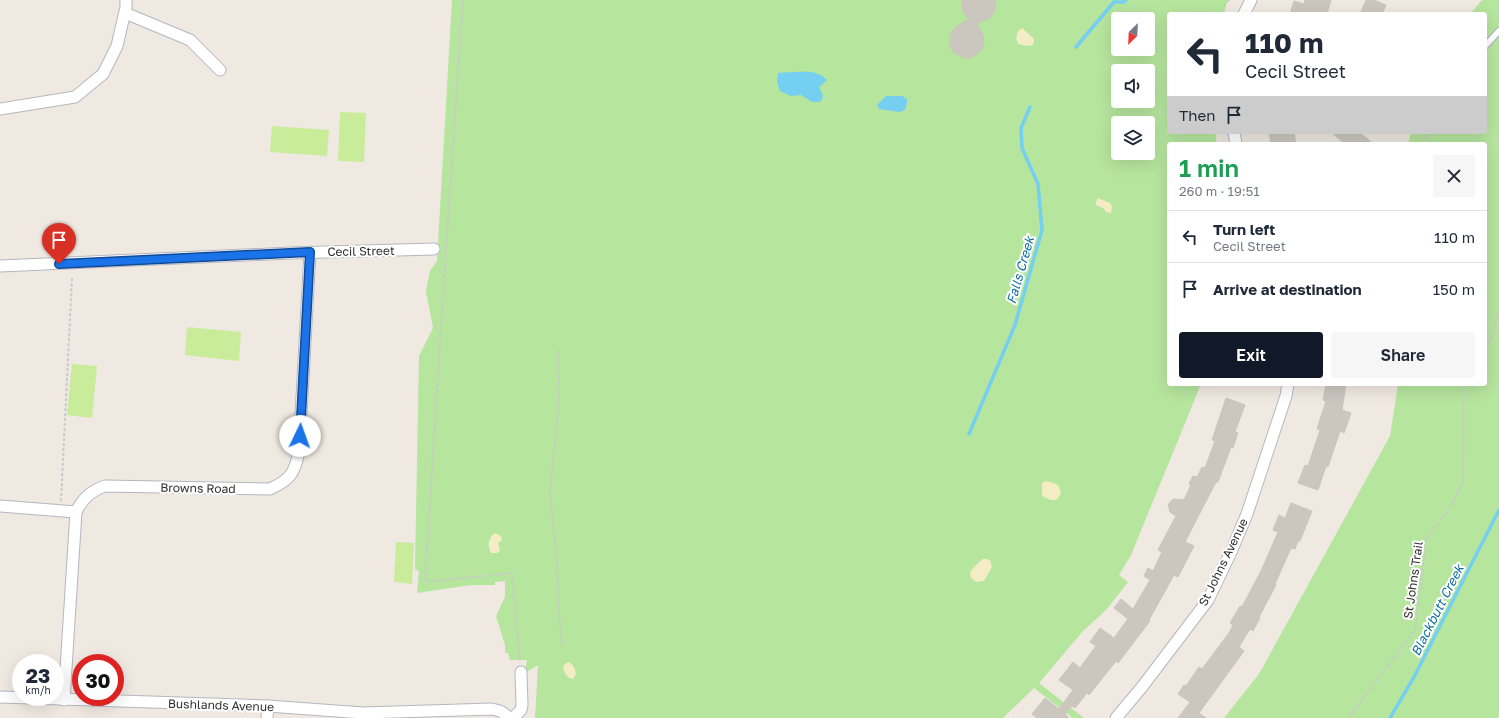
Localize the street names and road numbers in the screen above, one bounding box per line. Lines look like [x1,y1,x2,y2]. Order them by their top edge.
street label: Cecil Street [327,243,395,259]
street label: Browns Road [160,480,236,496]
street label: St Johns Avenue [1195,516,1251,608]
street label: St Johns Trail [1400,540,1426,620]
street label: Bushlands Avenue [168,696,274,714]

